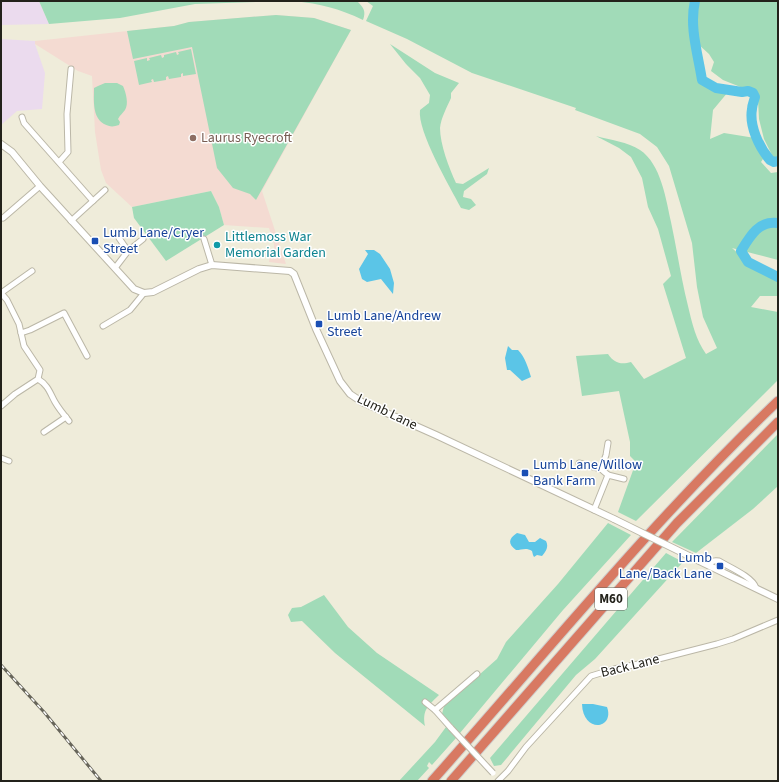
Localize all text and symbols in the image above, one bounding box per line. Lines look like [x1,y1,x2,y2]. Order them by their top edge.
place label: Laurus Ryecroft [201,128,293,148]
marker: Laurus Ryecroft [188,133,198,143]
place label: Lumb Lane/Cryer Street [103,223,204,259]
place label: Littlemoss War Memorial Garden [225,227,326,263]
marker: Lumb Lane/Cryer Street [90,236,100,246]
marker: Littlemoss War Memorial Garden [212,240,222,250]
place label: Lumb Lane/Andrew Street [327,306,441,342]
marker: Lumb Lane/Andrew Street [314,319,324,329]
street label: Lumb Lane [353,389,421,435]
place label: Lumb Lane/Willow Bank Farm [533,455,642,491]
marker: Lumb Lane/Willow Bank Farm [520,468,530,478]
place label: Lumb Lane/Back Lane [619,548,712,584]
marker: Lumb Lane/Back Lane [715,561,725,571]
road number: M60 [595,588,627,610]
street label: Back Lane [599,649,662,683]

